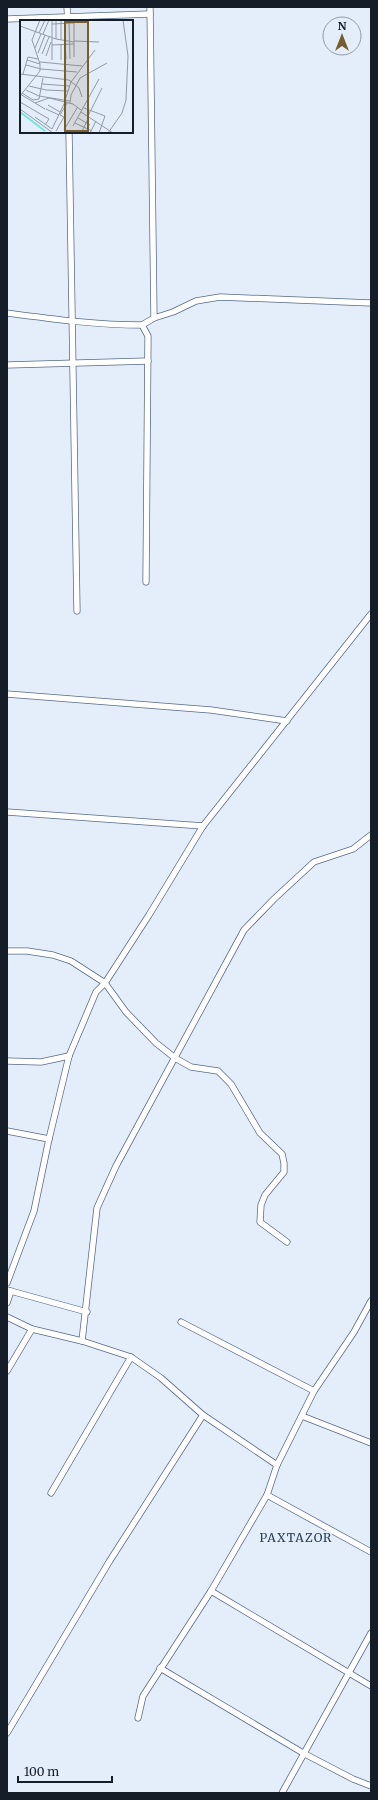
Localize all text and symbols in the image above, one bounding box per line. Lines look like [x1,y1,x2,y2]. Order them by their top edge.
north arrow [322,16,362,56]
text: N [338,19,347,33]
inset map [20,20,133,133]
district label: PAXTAZOR [260,1530,332,1545]
scale bar [18,1758,112,1784]
text: 100 m [24,1764,59,1779]

